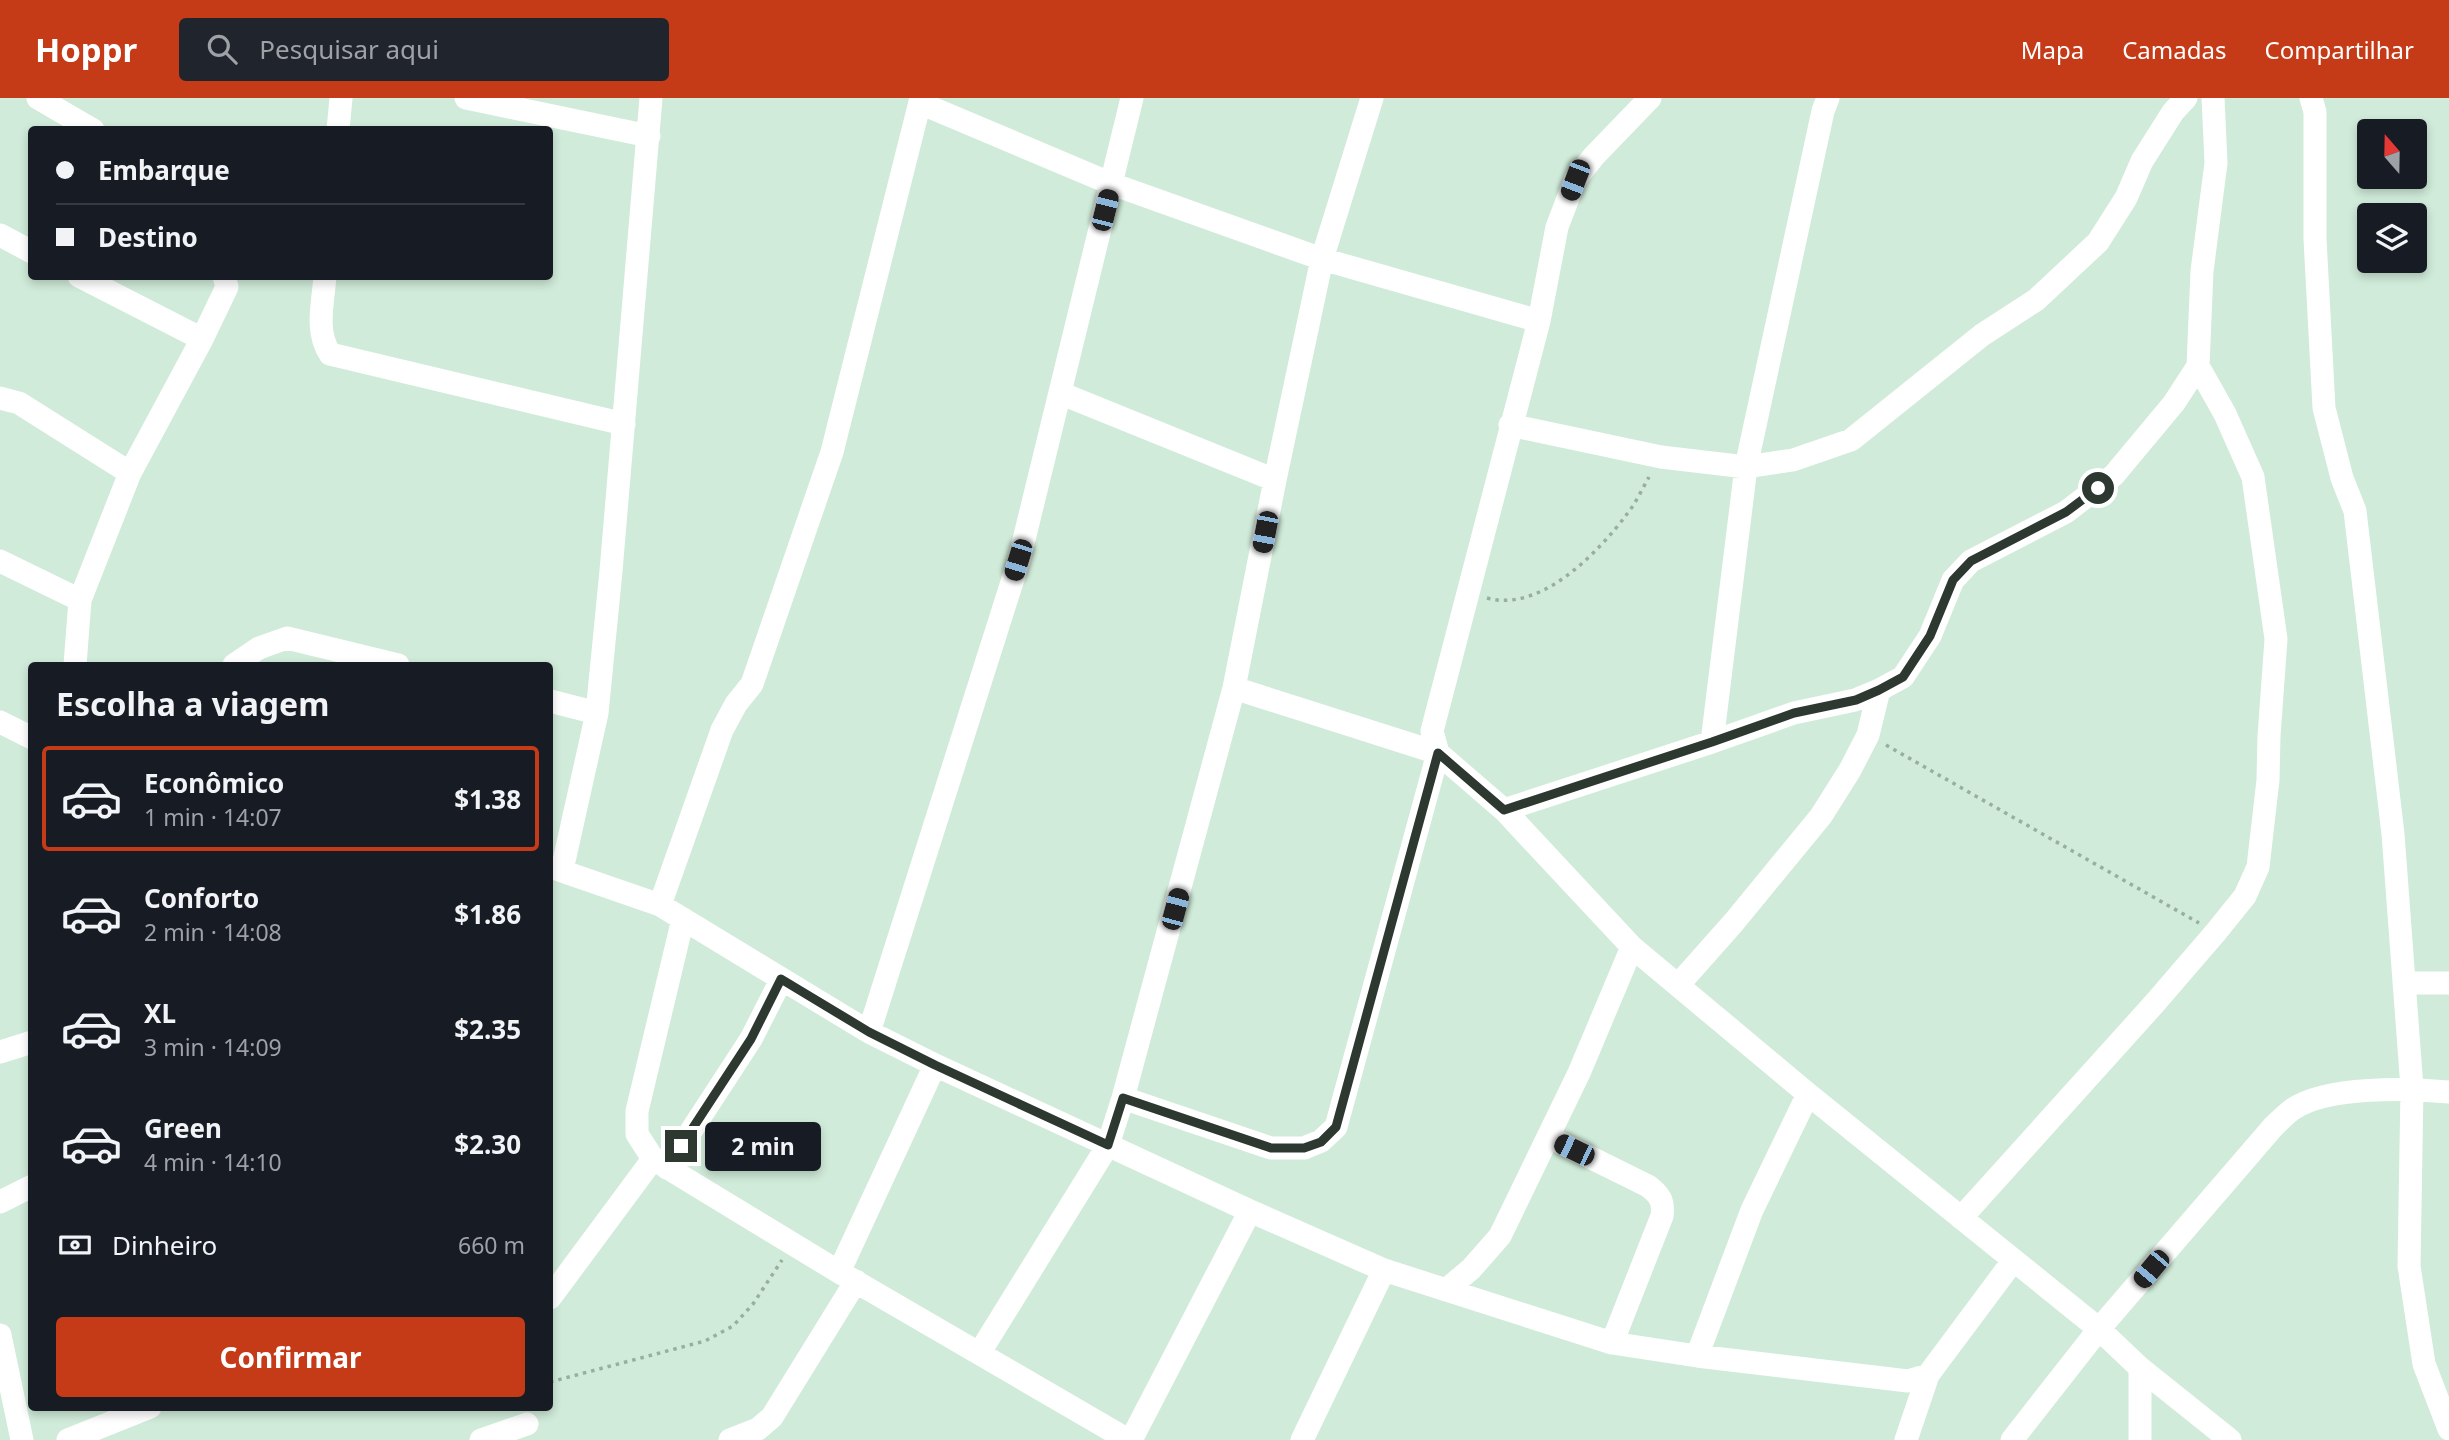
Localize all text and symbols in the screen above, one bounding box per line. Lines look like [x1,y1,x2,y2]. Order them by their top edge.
search box [179,18,669,81]
text: Hoppr [35,27,137,72]
icon: search [203,30,241,68]
text: Pesquisar aqui [259,31,439,67]
text: Mapa [2021,33,2084,66]
text: Camadas [2122,33,2226,66]
text: Compartilhar [2264,33,2414,66]
north arrow [2357,119,2427,189]
map controls [2357,119,2427,273]
text: Embarque [98,152,230,188]
car [1558,157,1593,203]
car [1090,187,1121,233]
button: layers [2357,203,2427,273]
text: Destino [98,219,198,255]
route start [2082,472,2114,504]
car [1251,509,1280,555]
car [1002,537,1035,583]
text: Escolha a viagem [56,682,329,725]
text: Econômico [144,765,284,801]
icon: car [60,767,123,830]
text: $1.38 [454,781,521,817]
text: 1 min · 14:07 [144,801,282,833]
text: Conforto [144,880,259,916]
icon: car [60,882,123,945]
car [1160,886,1191,932]
text: $1.86 [454,896,521,932]
text: 2 min · 14:08 [144,916,282,948]
text: XL [144,995,176,1031]
icon: car [60,997,123,1060]
text: $2.35 [454,1011,521,1047]
text: 3 min · 14:09 [144,1031,282,1063]
text: Green [144,1110,222,1146]
icon: car [60,1112,123,1175]
callout: 2 min [706,1122,821,1170]
text: $2.30 [454,1126,521,1162]
route end [665,1130,697,1162]
text: 2 min [731,1130,795,1162]
car [1551,1131,1598,1169]
text: 4 min · 14:10 [144,1146,282,1178]
icon: cash [56,1226,94,1264]
text: Dinheiro [112,1227,217,1263]
text: 660 m [458,1229,525,1261]
car [2130,1246,2173,1292]
button: Confirmar [56,1317,525,1397]

